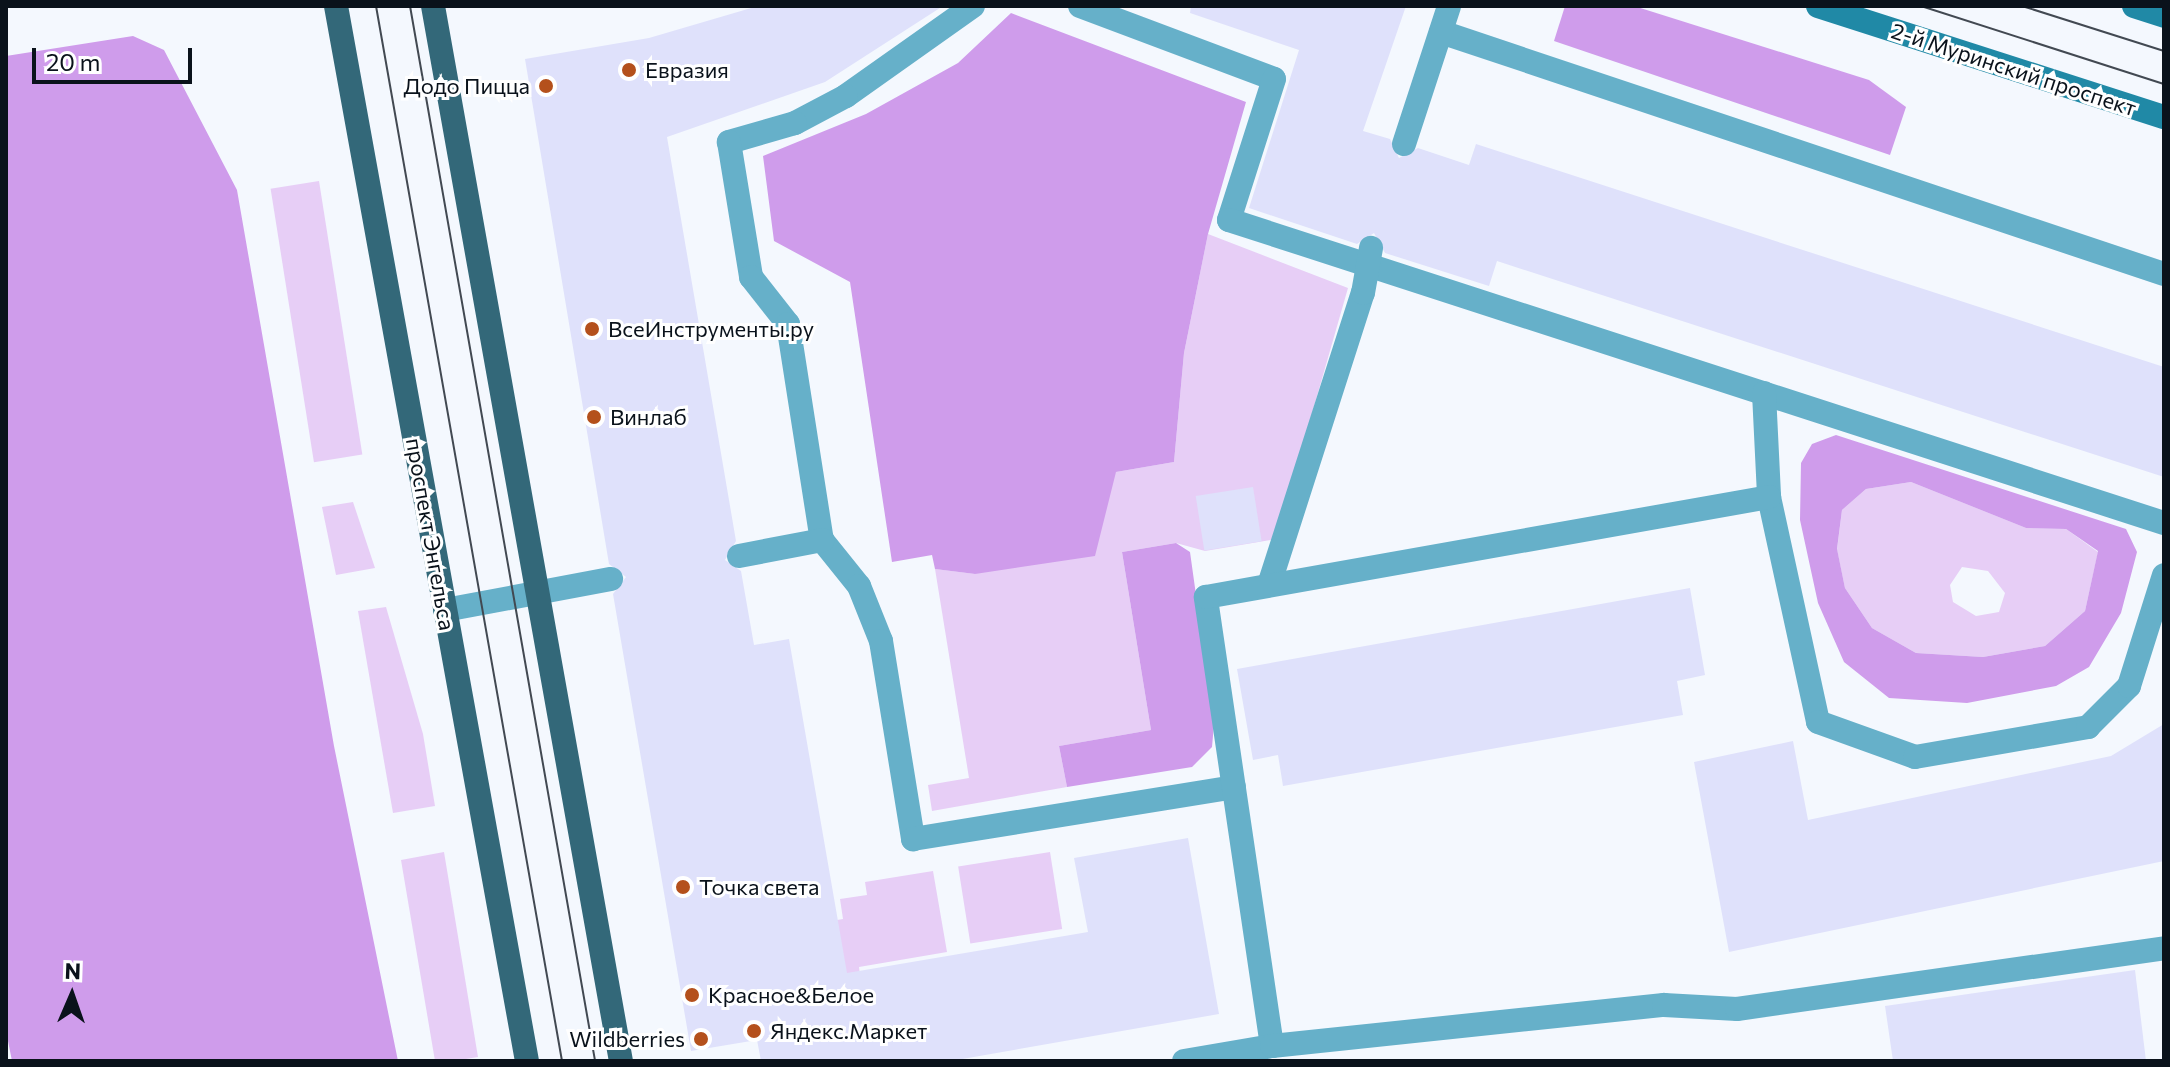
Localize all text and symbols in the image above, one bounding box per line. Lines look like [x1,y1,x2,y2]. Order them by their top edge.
street label: 2-й Муринский проспект [1888,17,2140,121]
scale bar [36,32,196,82]
text: 20 m [46,47,100,76]
place label: Евразия [645,57,729,83]
marker: Евразия [620,61,638,79]
place label: Додо Пицца [404,73,530,99]
marker: Додо Пицца [537,77,555,95]
place label: ВсеИнструменты.ру [608,316,814,342]
marker: ВсеИнструменты.ру [583,320,601,338]
place label: Винлаб [610,404,687,430]
marker: Винлаб [585,408,603,426]
street label: проспект Энгельса [401,436,461,632]
place label: Точка света [699,874,820,900]
marker: Точка света [674,878,692,896]
north arrow [32,955,112,1035]
text: N [64,957,82,984]
place label: Красное&Белое [708,982,874,1008]
marker: Красное&Белое [683,986,701,1004]
place label: Яндекс.Маркет [770,1018,927,1044]
marker: Яндекс.Маркет [745,1022,763,1040]
place label: Wildberries [569,1026,685,1052]
marker: Wildberries [692,1030,710,1048]

